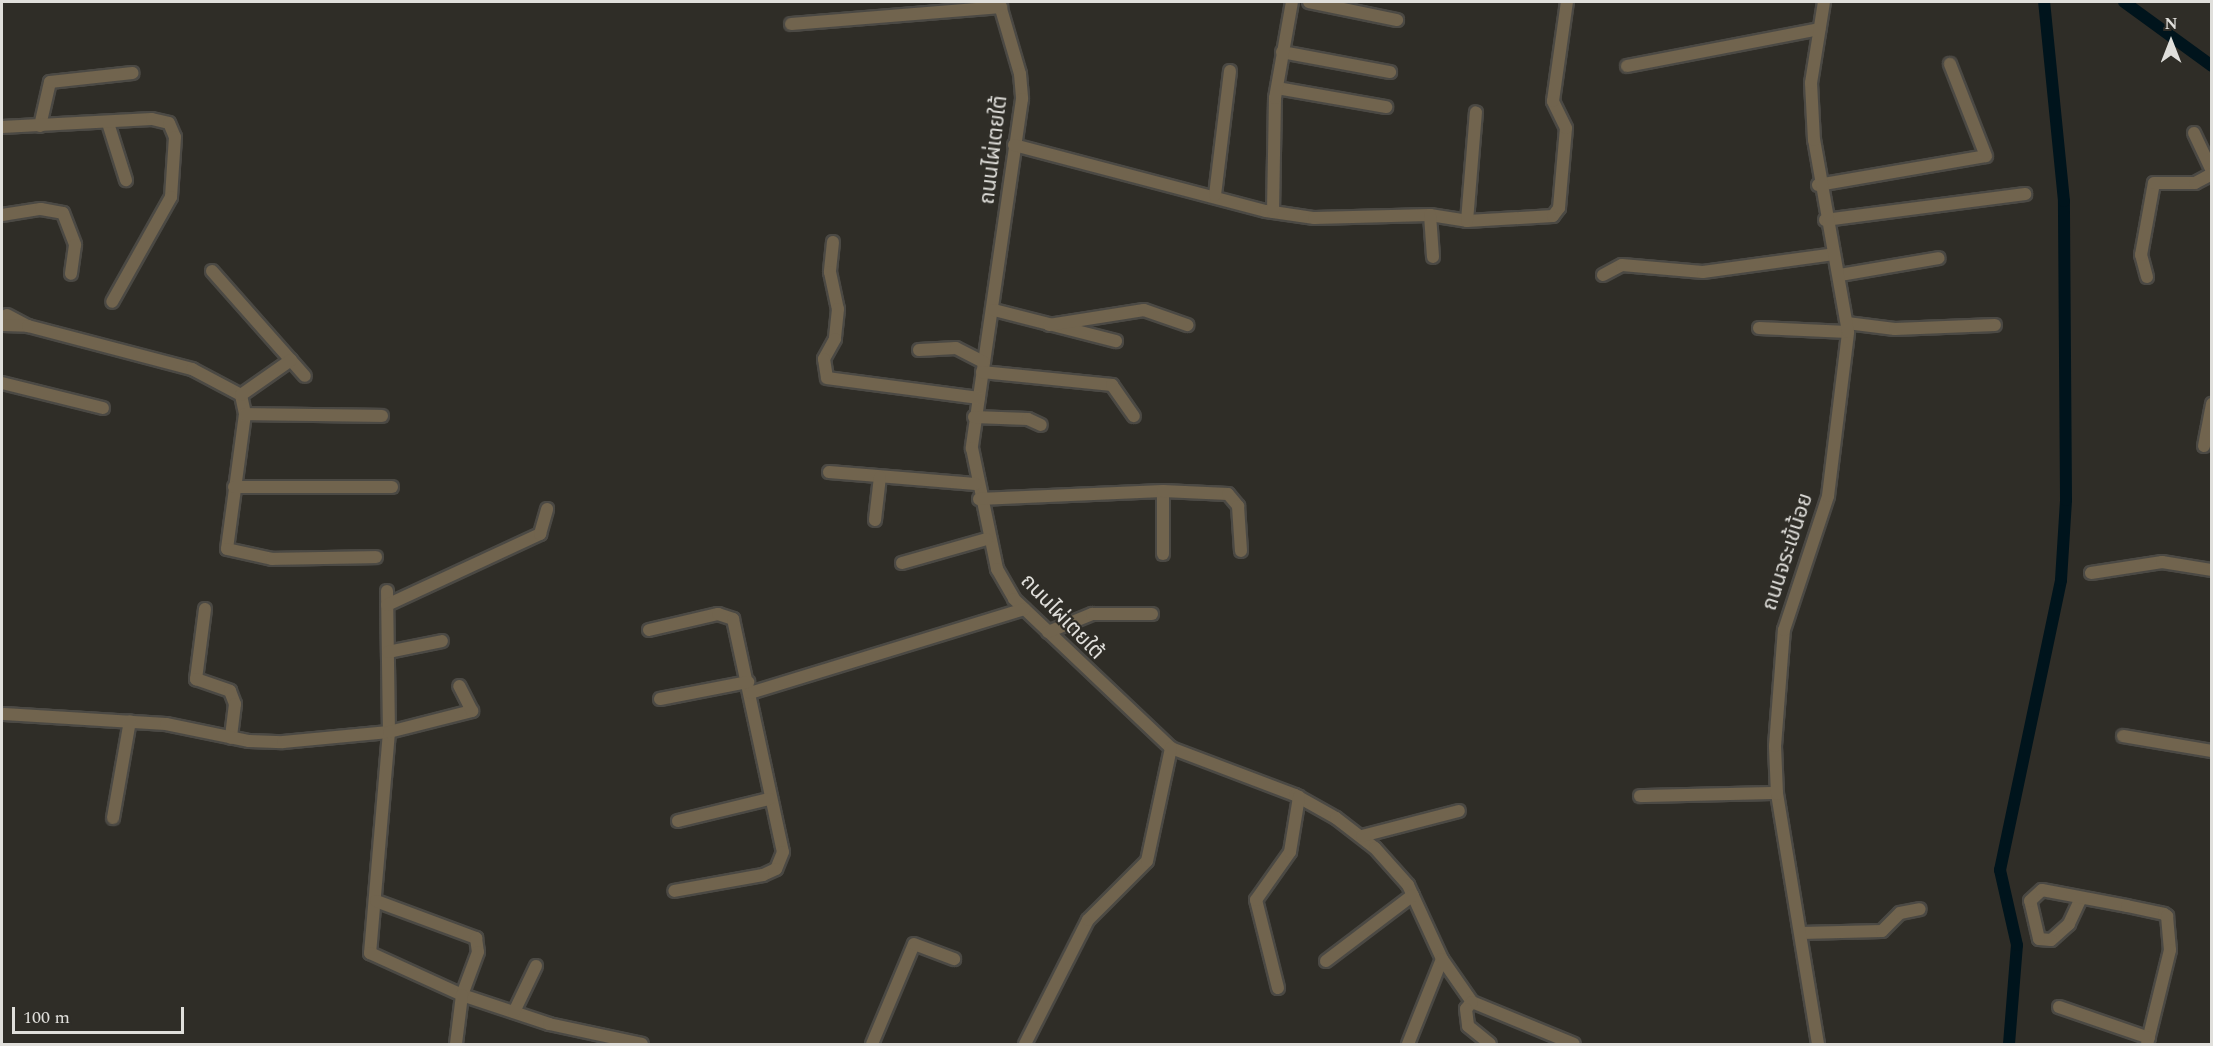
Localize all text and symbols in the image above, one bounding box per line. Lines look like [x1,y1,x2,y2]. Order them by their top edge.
north arrow [2141,12,2201,72]
text: N [2164,12,2178,36]
street label: ถนนไผ่เตยใต้ [975,94,1013,206]
street label: ถนนจระเข้น้อย [1757,490,1819,614]
street label: ถนนไผ่เตยใต้ [1015,569,1109,665]
scale bar [15,995,188,1033]
text: 100 m [23,1004,70,1031]

